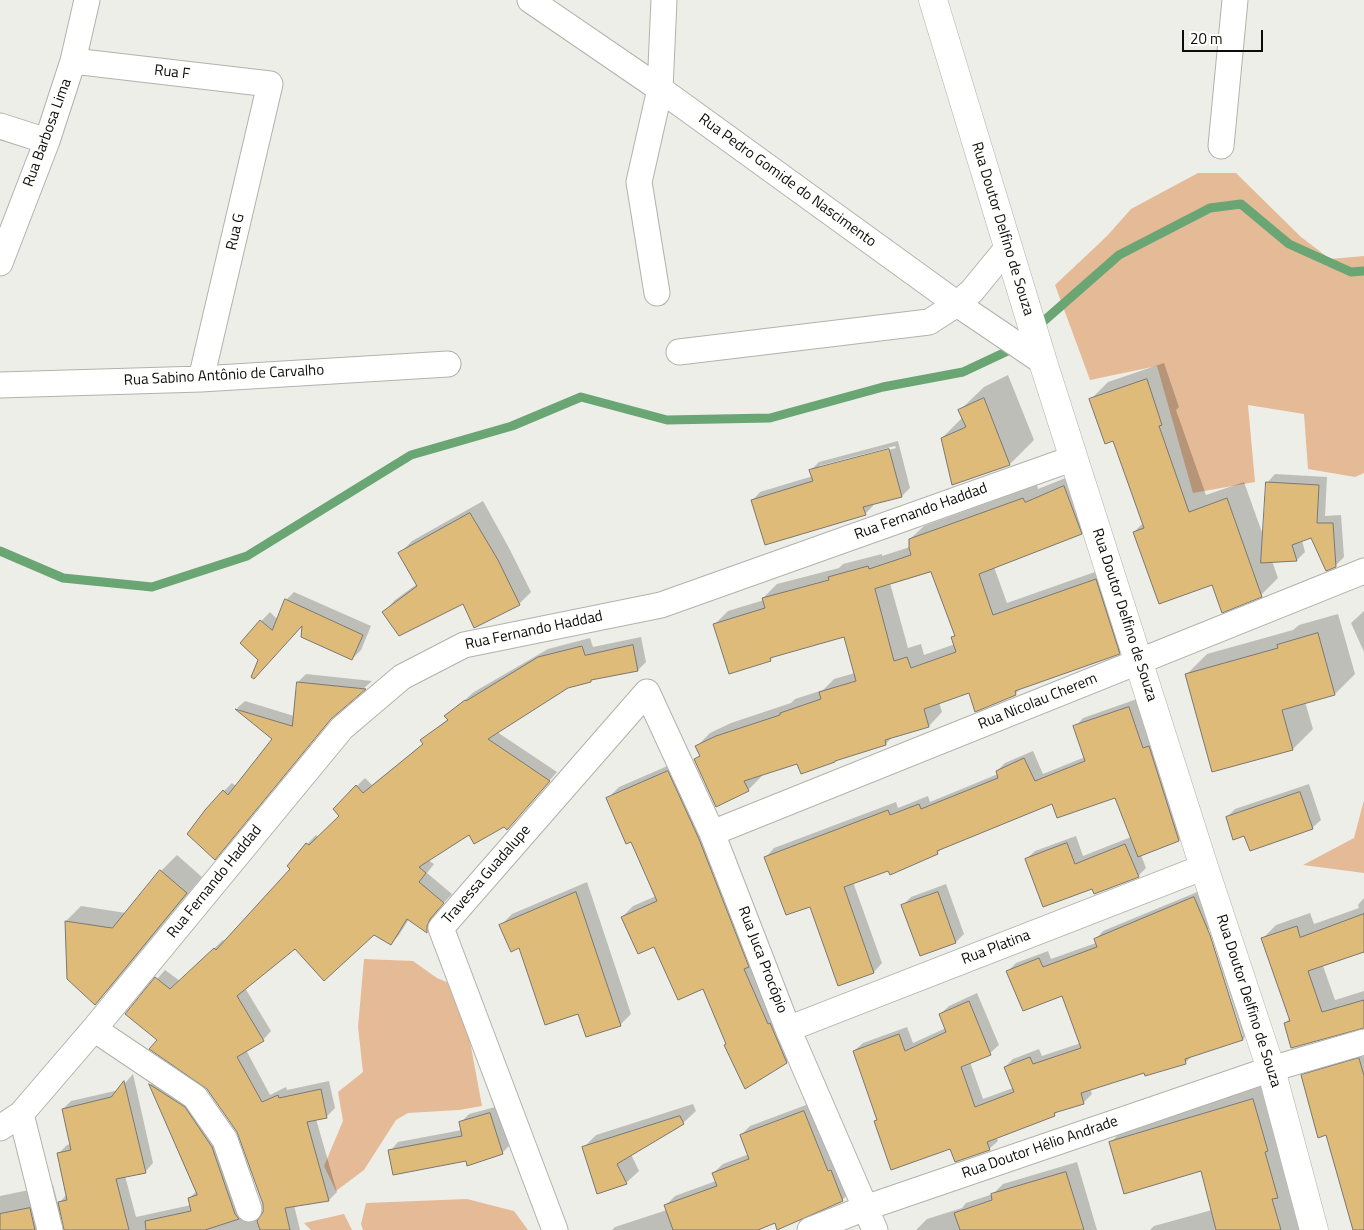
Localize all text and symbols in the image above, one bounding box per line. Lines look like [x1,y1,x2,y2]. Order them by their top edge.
scale bar [1184,20,1265,52]
text: 20 m [1190,27,1223,50]
street label: Rua F [153,62,191,84]
street label: Rua Barbosa Lima [20,76,76,190]
street label: Rua Pedro Gomide do Nascimento [695,110,879,252]
street label: Rua Doutor Delfino de Souza [967,140,1037,318]
street label: Rua G [223,212,249,252]
street label: Rua Sabino Antônio de Carvalho [123,362,325,390]
street label: Rua Fernando Haddad [852,480,990,544]
street label: Rua Doutor Delfino de Souza [1088,526,1160,704]
street label: Rua Fernando Haddad [464,608,604,654]
street label: Rua Nicolau Cherem [976,670,1100,734]
street label: Rua Fernando Haddad [164,822,266,942]
street label: Travessa Guadalupe [439,822,535,928]
street label: Rua Juca Procópio [733,904,791,1016]
street label: Rua Doutor Delfino de Souza [1212,912,1284,1090]
street label: Rua Platina [959,927,1033,969]
street label: Rua Doutor Hélio Andrade [960,1113,1120,1183]

